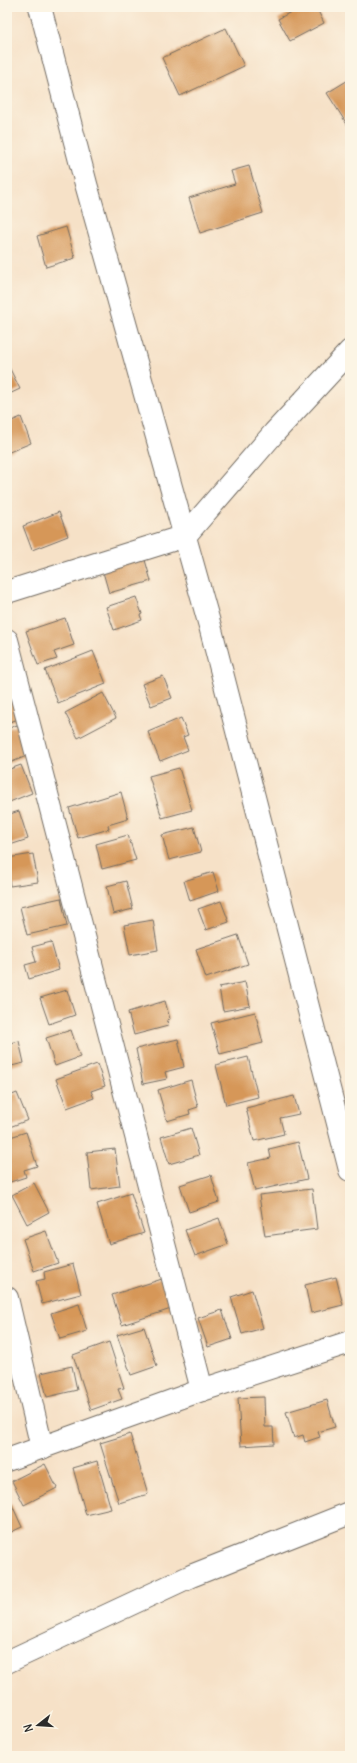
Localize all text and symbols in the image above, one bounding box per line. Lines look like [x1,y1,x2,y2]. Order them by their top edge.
north arrow [18,1705,58,1745]
text: N [21,1722,36,1734]

